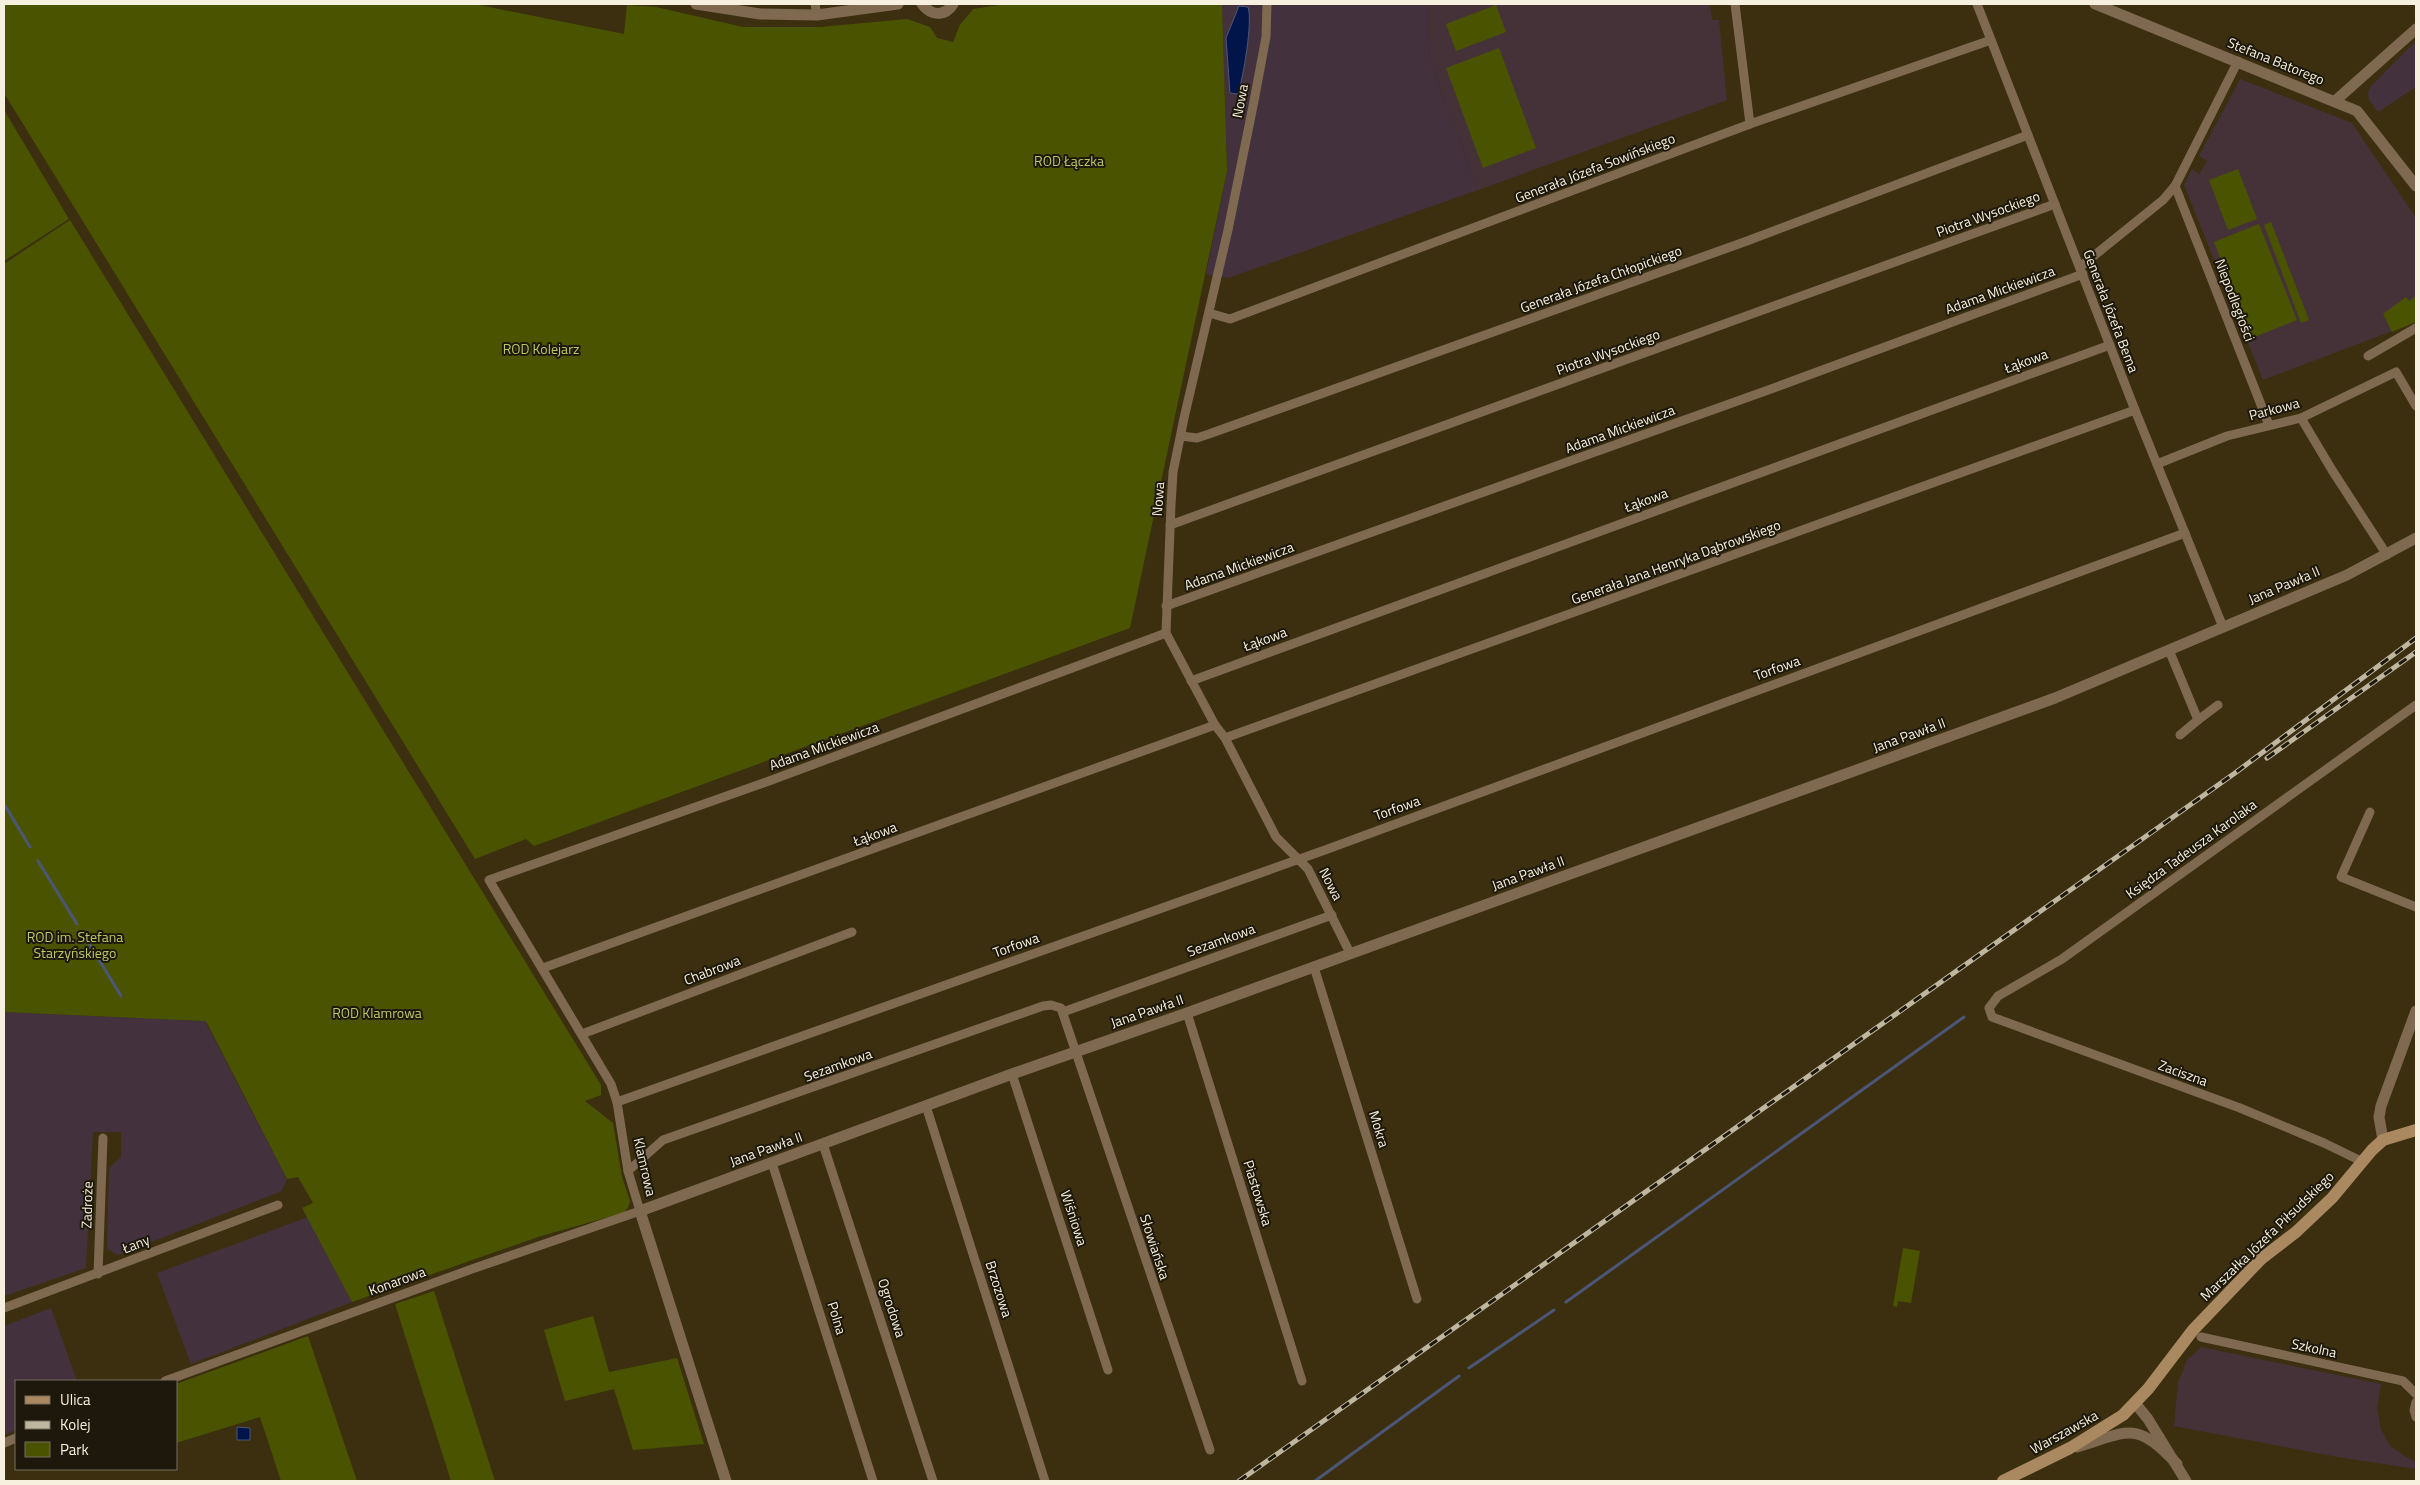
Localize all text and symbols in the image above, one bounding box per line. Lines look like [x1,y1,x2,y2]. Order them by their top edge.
street label: Stefana Batorego [2224,32,2328,90]
street label: Nowa [1226,82,1253,120]
street label: Generała Józefa Sowińskiego [1512,127,1678,208]
park label: ROD Łączka [1034,150,1104,171]
street label: Piotra Wysockiego [1933,185,2043,242]
street label: Generała Józefa Chłopickiego [1517,239,1685,318]
street label: Generała Józefa Bema [2078,246,2145,375]
street label: Niepodległości [2210,256,2261,344]
street label: Adama Mickiewicza [1942,260,2058,319]
street label: Piotra Wysockiego [1553,323,1663,380]
park label: ROD Kolejarz [503,338,579,359]
street label: Łąkowa [2000,343,2051,378]
street label: Parkowa [2246,392,2301,425]
street label: Adama Mickiewicza [1562,399,1678,458]
street label: Nowa [1146,481,1169,517]
street label: Łąkowa [1620,482,1671,517]
street label: Generała Jana Henryka Dąbrowskiego [1568,514,1784,609]
street label: Adama Mickiewicza [1181,536,1297,595]
street label: Jana Pawła II [2245,560,2323,609]
street label: Łąkowa [1239,621,1290,656]
street label: Torfowa [1751,649,1803,686]
street label: Jana Pawła II [1870,712,1948,757]
street label: Adama Mickiewicza [766,716,882,775]
street label: Torfowa [1371,789,1423,826]
street label: Księdza Tadeusza Karolaka [2121,794,2261,903]
street label: Łąkowa [849,816,900,851]
street label: Jana Pawła II [1489,850,1567,895]
street label: Nowa [1314,864,1349,904]
street label: Sezamkowa [1184,917,1258,962]
park label: ROD im. Stefana Starzyńskiego [27,926,123,963]
street label: Torfowa [990,926,1042,963]
street label: Chabrowa [680,949,743,990]
street label: Jana Pawła II [1108,988,1186,1033]
park label: ROD Klamrowa [332,1002,422,1023]
street label: Sezamkowa [801,1042,875,1087]
street label: Zaciszna [2156,1054,2211,1091]
street label: Mokra [1364,1108,1395,1150]
street label: Jana Pawła II [727,1126,805,1171]
street label: Klamrowa [629,1136,662,1198]
street label: Piastowska [1239,1157,1278,1228]
street label: Marszałka Józefa Piłsudskiego [2195,1166,2338,1305]
street label: Zadroże [75,1181,98,1229]
street label: Wiśniowa [1056,1187,1093,1248]
street label: Słowiańska [1135,1211,1176,1282]
street label: Łany [118,1229,153,1259]
street label: Brzozowa [980,1258,1018,1320]
street label: Konarowa [365,1261,428,1301]
street label: Ogrodowa [873,1276,912,1340]
street label: Polna [823,1299,852,1337]
street label: Szkolna [2290,1332,2339,1363]
legend [15,1380,178,1470]
text: Ulica [60,1388,91,1411]
street label: Warszawska [2026,1404,2102,1459]
text: Kolej [60,1413,91,1436]
text: Park [60,1438,89,1461]

